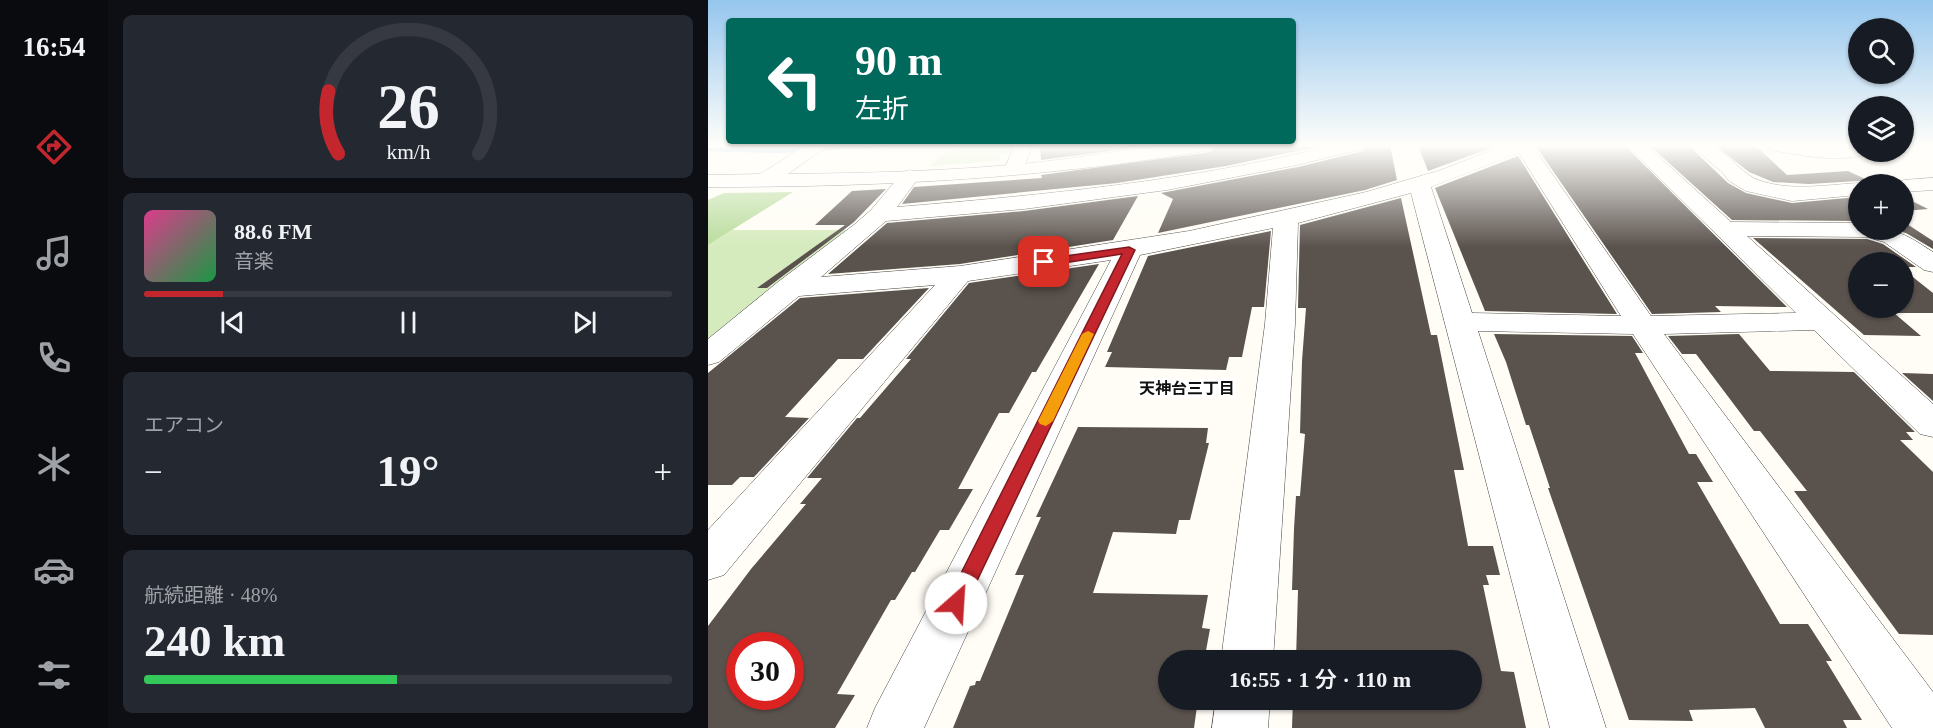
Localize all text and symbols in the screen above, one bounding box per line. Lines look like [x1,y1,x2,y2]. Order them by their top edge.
map controls [1848,18,1914,318]
button: search [1848,18,1914,84]
text: 16:54 [23,32,86,62]
text: 90 m [855,38,943,84]
icon: left [756,42,834,120]
text: 26 [377,72,439,141]
text: 左折 [855,94,909,124]
button: layers [1848,96,1914,162]
icon: directions [33,126,75,168]
text: km/h [386,140,430,164]
button: + [1848,174,1914,240]
text: 88.6 FM [234,219,312,244]
icon: music [33,232,75,274]
pin [1018,236,1069,287]
icon: arrive [1027,245,1060,278]
text: 音楽 [234,250,274,272]
button: − [1848,252,1914,318]
icon: previous [216,306,249,339]
icon: pause [392,306,425,339]
icon: next [568,306,601,339]
icon: phone [33,337,75,379]
district label: 天神台三丁目 [1139,379,1235,397]
text: エアコン [144,414,224,436]
icon: climate [33,443,75,485]
text: 19° [377,446,440,496]
text: − [144,454,163,490]
text: + [653,454,672,490]
icon: car [33,549,75,591]
position arrow [924,571,988,635]
text: 航続距離 · 48% [144,584,277,606]
text: 240 km [144,616,285,666]
speed limit sign: 30 [726,632,804,710]
icon: filters [33,654,75,696]
text: 16:55 · 1 分 · 110 m [1229,667,1411,692]

